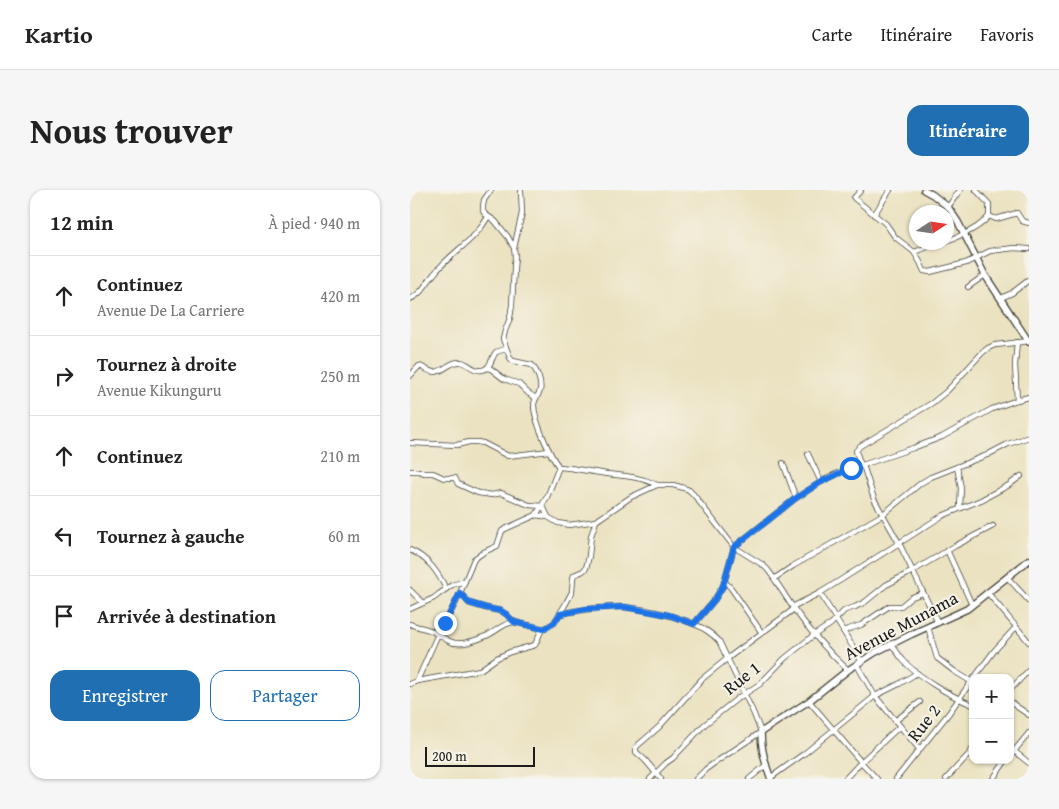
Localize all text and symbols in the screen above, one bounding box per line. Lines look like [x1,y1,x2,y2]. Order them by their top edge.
text: Kartio [25,17,93,52]
text: Carte [812,21,852,48]
text: Itinéraire [880,21,952,48]
text: Favoris [980,21,1034,48]
text: Nous trouver [30,105,233,156]
button: Itinéraire [907,105,1029,156]
north arrow [909,205,954,250]
text: 12 min [50,207,113,238]
text: À pied · 940 m [268,211,360,235]
text: Continuez [97,270,183,298]
icon: ahead [50,282,78,310]
text: 420 m [320,284,360,308]
text: Avenue De La Carriere [97,298,245,322]
text: Tournez à droite [97,350,237,378]
icon: right [50,362,78,390]
text: 250 m [320,364,360,388]
text: Avenue Kikunguru [97,378,221,402]
icon: ahead [50,442,78,470]
text: Continuez [97,442,183,470]
text: 210 m [320,444,360,468]
route start [840,457,863,480]
icon: left [50,522,78,550]
text: Tournez à gauche [97,522,245,550]
text: 60 m [328,524,360,548]
street label: Avenue Munama [839,584,963,667]
icon: arrive [50,602,78,630]
text: Arrivée à destination [97,602,276,630]
route end [434,612,457,635]
street label: Rue 1 [717,654,766,701]
button: Enregistrer [50,670,200,721]
button: Partager [210,670,360,721]
map controls [969,674,1014,764]
button: + [969,674,1014,719]
street label: Rue 2 [900,698,947,747]
button: − [969,719,1014,764]
scale bar [425,744,535,767]
text: 200 m [432,746,467,766]

